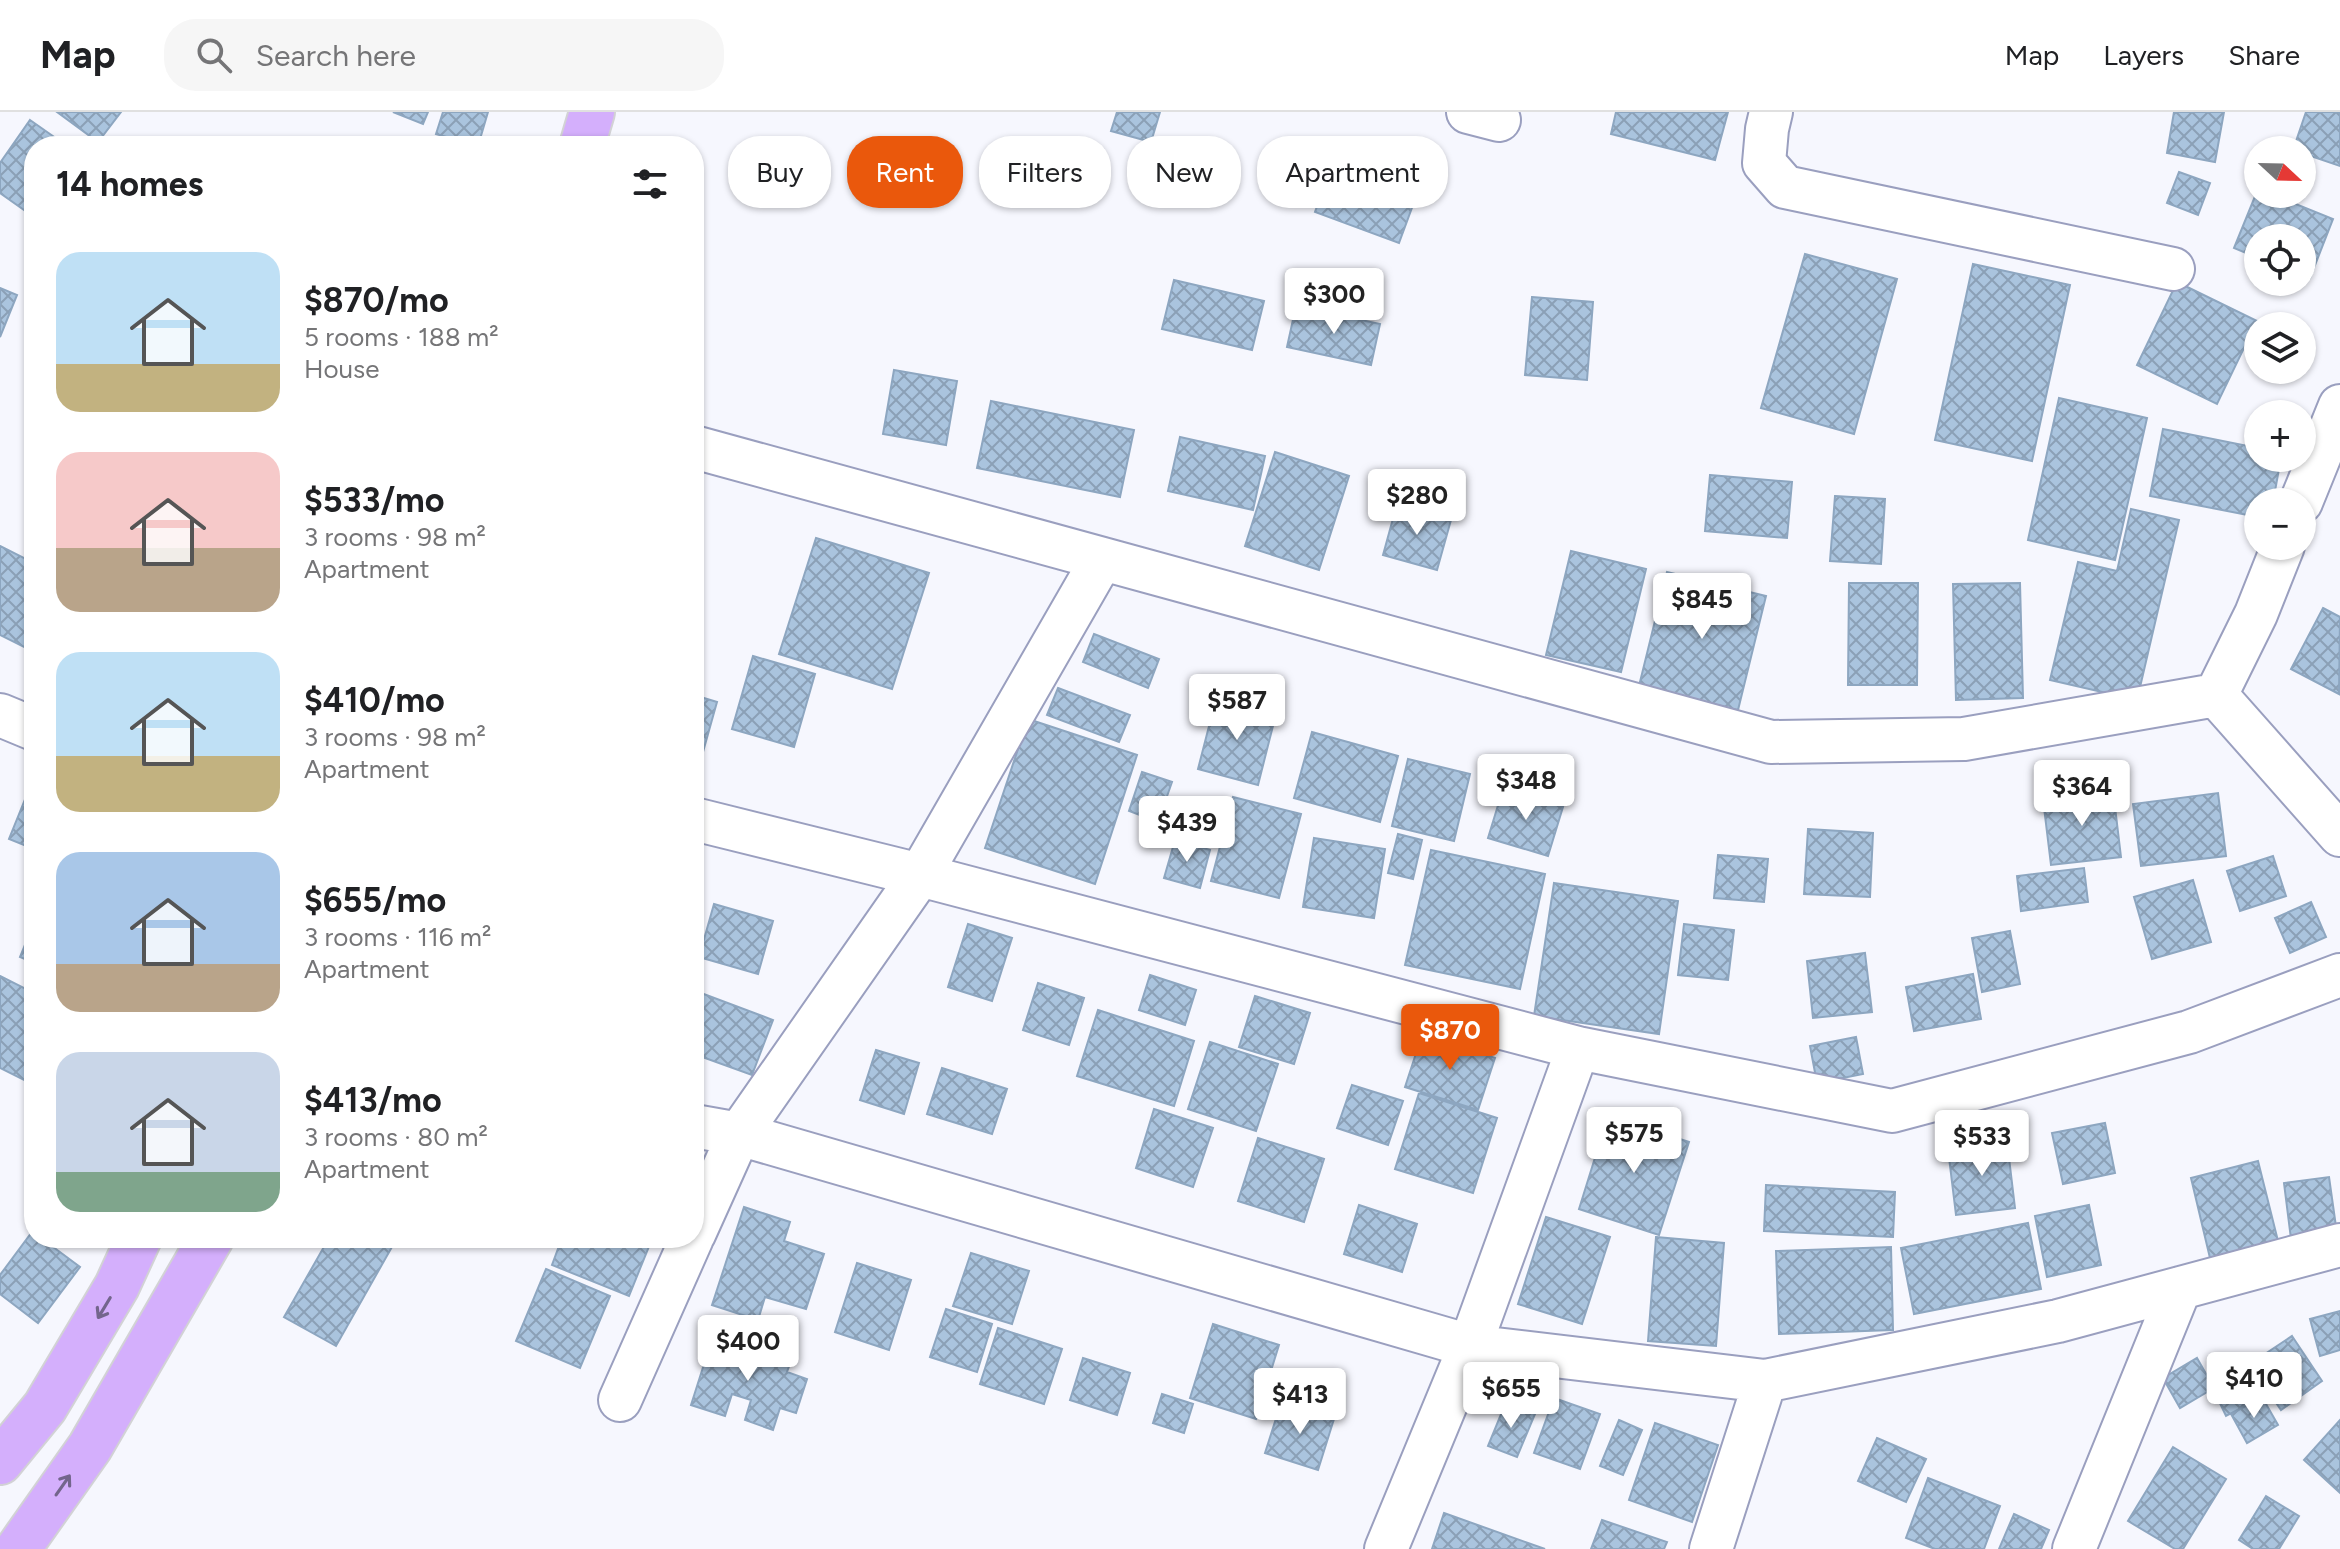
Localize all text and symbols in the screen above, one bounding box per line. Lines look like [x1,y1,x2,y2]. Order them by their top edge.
search box [164,19,724,91]
text: Map [40,32,116,78]
icon: search [192,33,236,77]
text: Search here [256,37,416,74]
text: Map [2005,38,2059,72]
text: Layers [2103,38,2184,72]
text: Share [2228,38,2300,72]
chip: Buy [728,136,831,208]
chip: Rent [847,136,963,208]
chip: Filters [979,136,1111,208]
chip: New [1127,136,1241,208]
chip: Apartment [1257,136,1448,208]
north arrow [2244,136,2316,208]
map controls [2244,136,2316,560]
icon: filters [628,162,672,206]
text: 14 homes [56,164,203,205]
button: locate [2244,224,2316,296]
pin: $300 [1287,268,1381,336]
text: $300 [1303,278,1365,310]
text: $870/mo [304,280,449,321]
icon: home [120,284,216,380]
button: layers [2244,312,2316,384]
text: 5 rooms · 188 m² [304,321,499,353]
text: House [304,353,379,385]
button: + [2244,400,2316,472]
pin: $280 [1370,469,1464,537]
text: $280 [1386,479,1448,511]
text: $533/mo [304,480,445,521]
icon: home [120,484,216,580]
button: − [2244,488,2316,560]
text: 3 rooms · 98 m² [304,521,486,553]
text: Apartment [304,553,430,585]
pin: $845 [1655,573,1749,641]
text: $845 [1671,583,1733,615]
pin: $587 [1190,674,1284,742]
text: $410/mo [304,680,445,721]
icon: home [120,684,216,780]
text: $587 [1207,684,1267,716]
text: 3 rooms · 98 m² [304,721,486,753]
text: Apartment [304,753,430,785]
pin: $348 [1479,754,1573,822]
pin: $364 [2035,760,2129,828]
text: $348 [1495,764,1557,796]
text: $364 [2052,770,2112,802]
pin: $439 [1140,796,1234,864]
text: $439 [1157,806,1217,838]
text: $655/mo [304,880,446,921]
icon: home [120,884,216,980]
text: 3 rooms · 116 m² [304,921,491,953]
text: Apartment [304,953,430,985]
pin: $870 [1403,1004,1497,1072]
text: $870 [1419,1014,1481,1046]
text: $413/mo [304,1080,442,1121]
icon: home [120,1084,216,1180]
pin: $575 [1587,1107,1681,1175]
pin: $533 [1935,1110,2029,1178]
text: $575 [1604,1117,1664,1149]
text: $533 [1953,1120,2011,1152]
text: 3 rooms · 80 m² [304,1121,488,1153]
text: Apartment [304,1153,430,1185]
one-way arrow [96,1296,112,1319]
pin: $400 [701,1315,795,1383]
text: $400 [716,1325,780,1357]
pin: $410 [2207,1352,2301,1420]
pin: $655 [1464,1362,1558,1430]
text: $410 [2225,1362,2283,1394]
pin: $413 [1253,1368,1347,1436]
text: $655 [1481,1372,1541,1404]
text: $413 [1272,1378,1328,1410]
one-way arrow [55,1475,71,1497]

